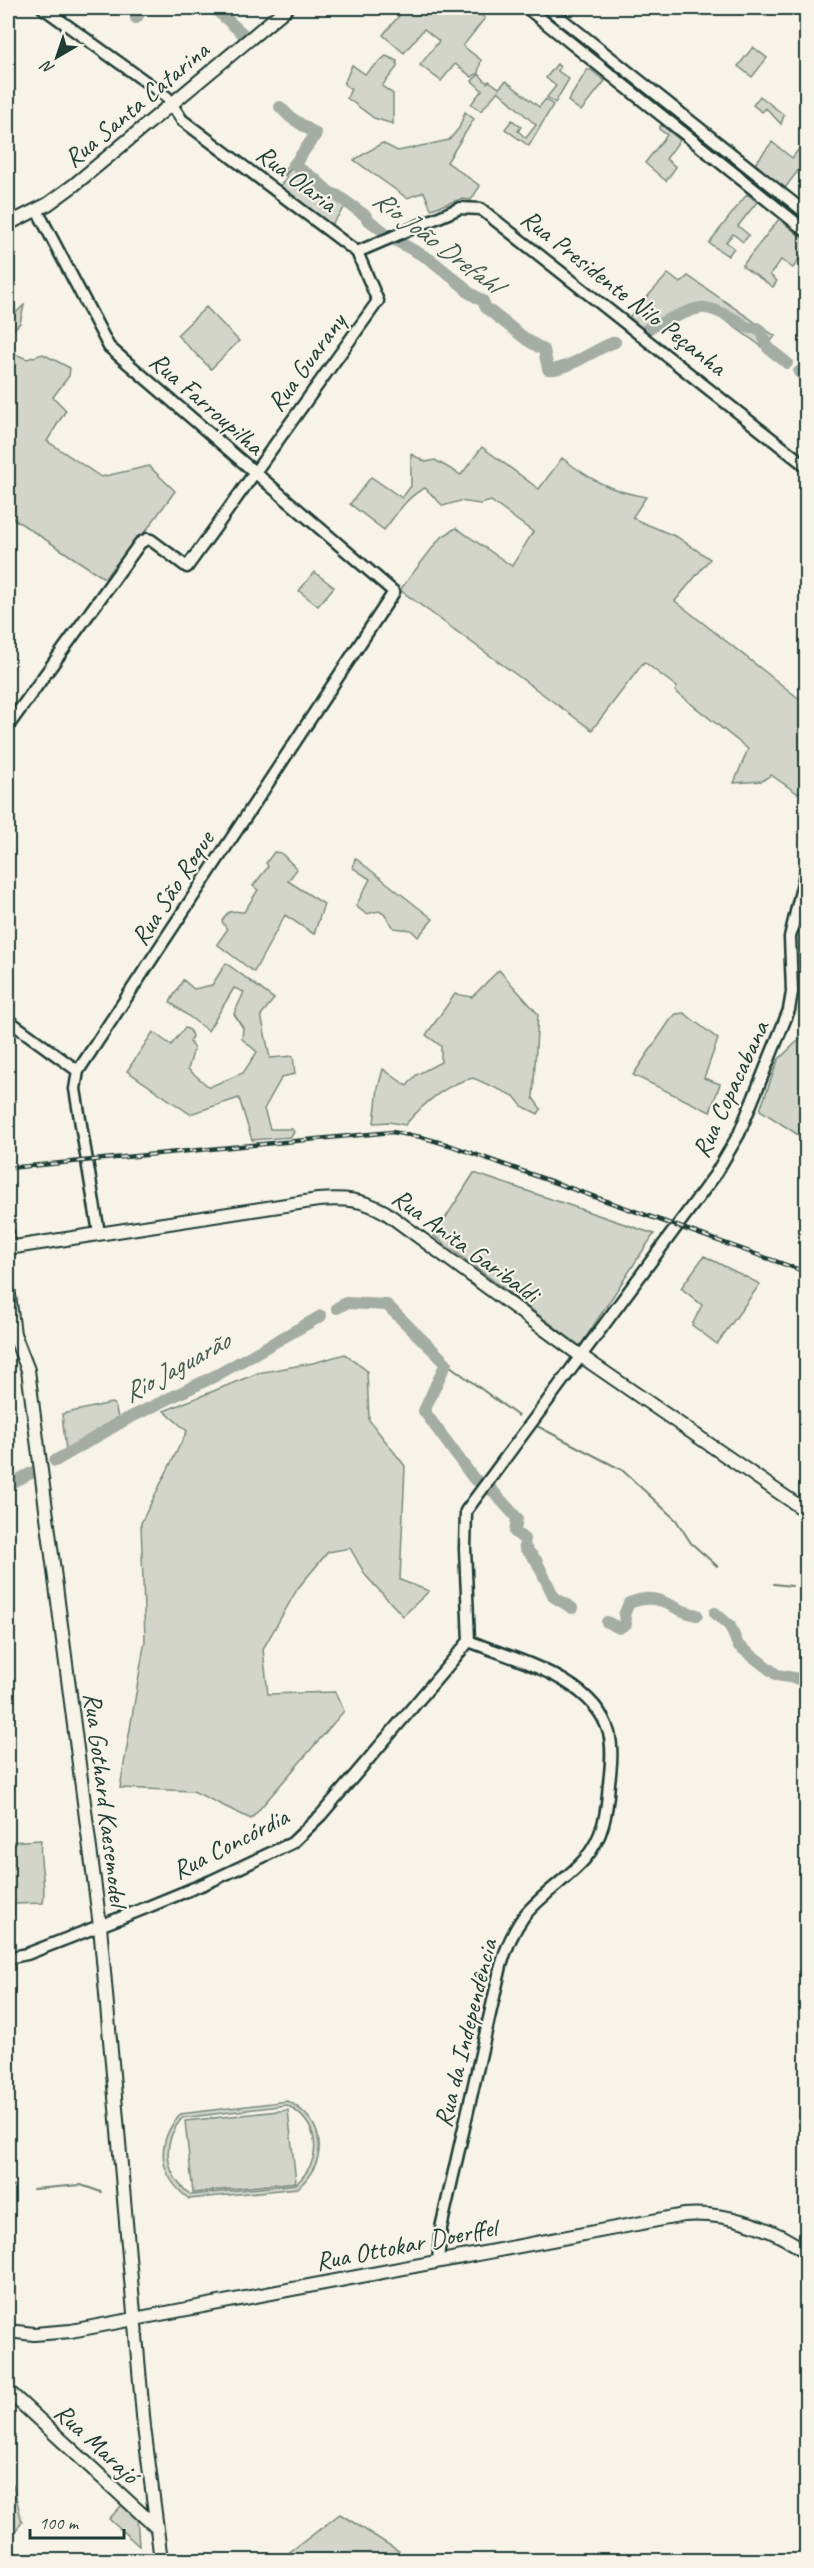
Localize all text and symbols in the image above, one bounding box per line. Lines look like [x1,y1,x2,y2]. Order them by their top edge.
north arrow [27,27,87,87]
street label: Rua Santa Catarina [57,33,217,175]
text: N [36,55,58,79]
street label: Rua Olaria [250,137,345,220]
water label: Rio João Drefahl [366,182,515,306]
street label: Rua Presidente Nilo Peçanha [514,202,734,384]
street label: Rua Guarany [260,305,354,418]
street label: Rua Farroupilha [143,345,272,463]
street label: Rua São Roque [123,823,223,952]
street label: Rua Copacabana [684,1014,777,1163]
street label: Rua Anita Garibaldi [385,1181,548,1312]
water label: Rio Jaguarão [117,1322,238,1410]
street label: Rua Gothard Kaesemodel [76,1691,136,1912]
street label: Rua Concórdia [167,1799,295,1887]
street label: Rua da Independência [426,1934,505,2130]
street label: Rua Ottokar Doerffel [313,2210,504,2278]
street label: Rua Marajó [47,2396,149,2493]
scale bar [30,2502,124,2540]
text: 100 m [39,2512,80,2534]

